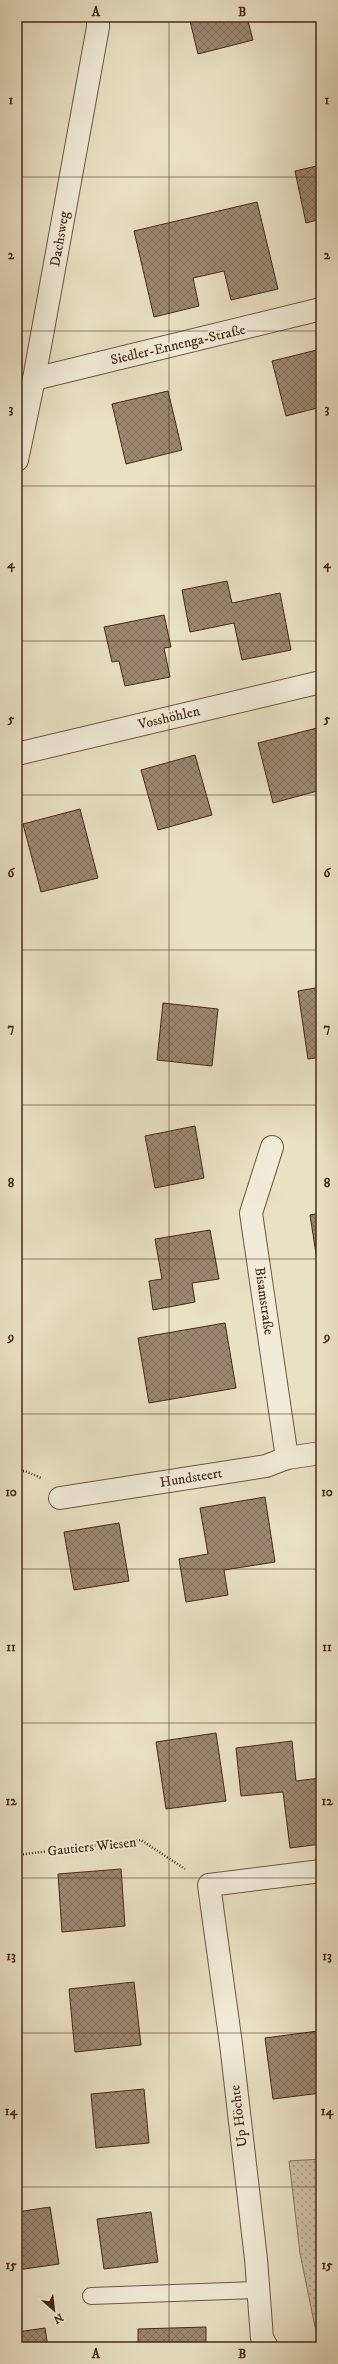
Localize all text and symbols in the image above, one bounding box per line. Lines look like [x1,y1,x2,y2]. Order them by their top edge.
text: A [91,4,101,20]
text: B [238,4,246,20]
text: 1 [9,92,14,108]
text: 1 [325,92,330,108]
street label: Dachsweg [46,210,74,268]
text: 2 [8,247,15,263]
text: 2 [324,247,331,263]
street label: Siedler-Ennenga-Straße [109,321,247,369]
text: 3 [9,401,14,417]
text: 3 [325,401,330,417]
text: 4 [6,556,15,573]
text: 4 [322,556,331,573]
street label: Vosshöhlen [135,702,202,734]
text: 5 [7,711,15,727]
text: 5 [323,711,331,727]
text: 6 [8,865,16,881]
text: 6 [324,865,332,881]
text: 7 [8,1020,15,1036]
text: 7 [324,1020,331,1036]
text: 8 [8,1175,15,1191]
text: 8 [324,1175,331,1191]
street label: Bisamstraße [250,1266,278,1336]
text: 9 [7,1329,14,1345]
text: 9 [323,1329,330,1345]
street label: Hundsteert [158,1464,224,1492]
text: 10 [5,1484,17,1500]
text: 10 [321,1484,333,1500]
text: 11 [6,1639,16,1655]
text: 11 [322,1639,332,1655]
text: 12 [5,1793,17,1809]
text: 12 [321,1793,333,1809]
street label: Gautiers Wiesen [47,1833,138,1861]
text: 13 [6,1948,16,1964]
text: 13 [322,1948,332,1964]
street label: Up Höchte [226,2084,252,2148]
text: 14 [5,2103,18,2120]
text: 14 [321,2103,334,2120]
text: 15 [5,2257,17,2273]
text: 15 [321,2257,333,2273]
north arrow [34,2290,74,2330]
text: N [51,2310,65,2326]
text: A [91,2346,101,2362]
text: B [238,2346,246,2362]

